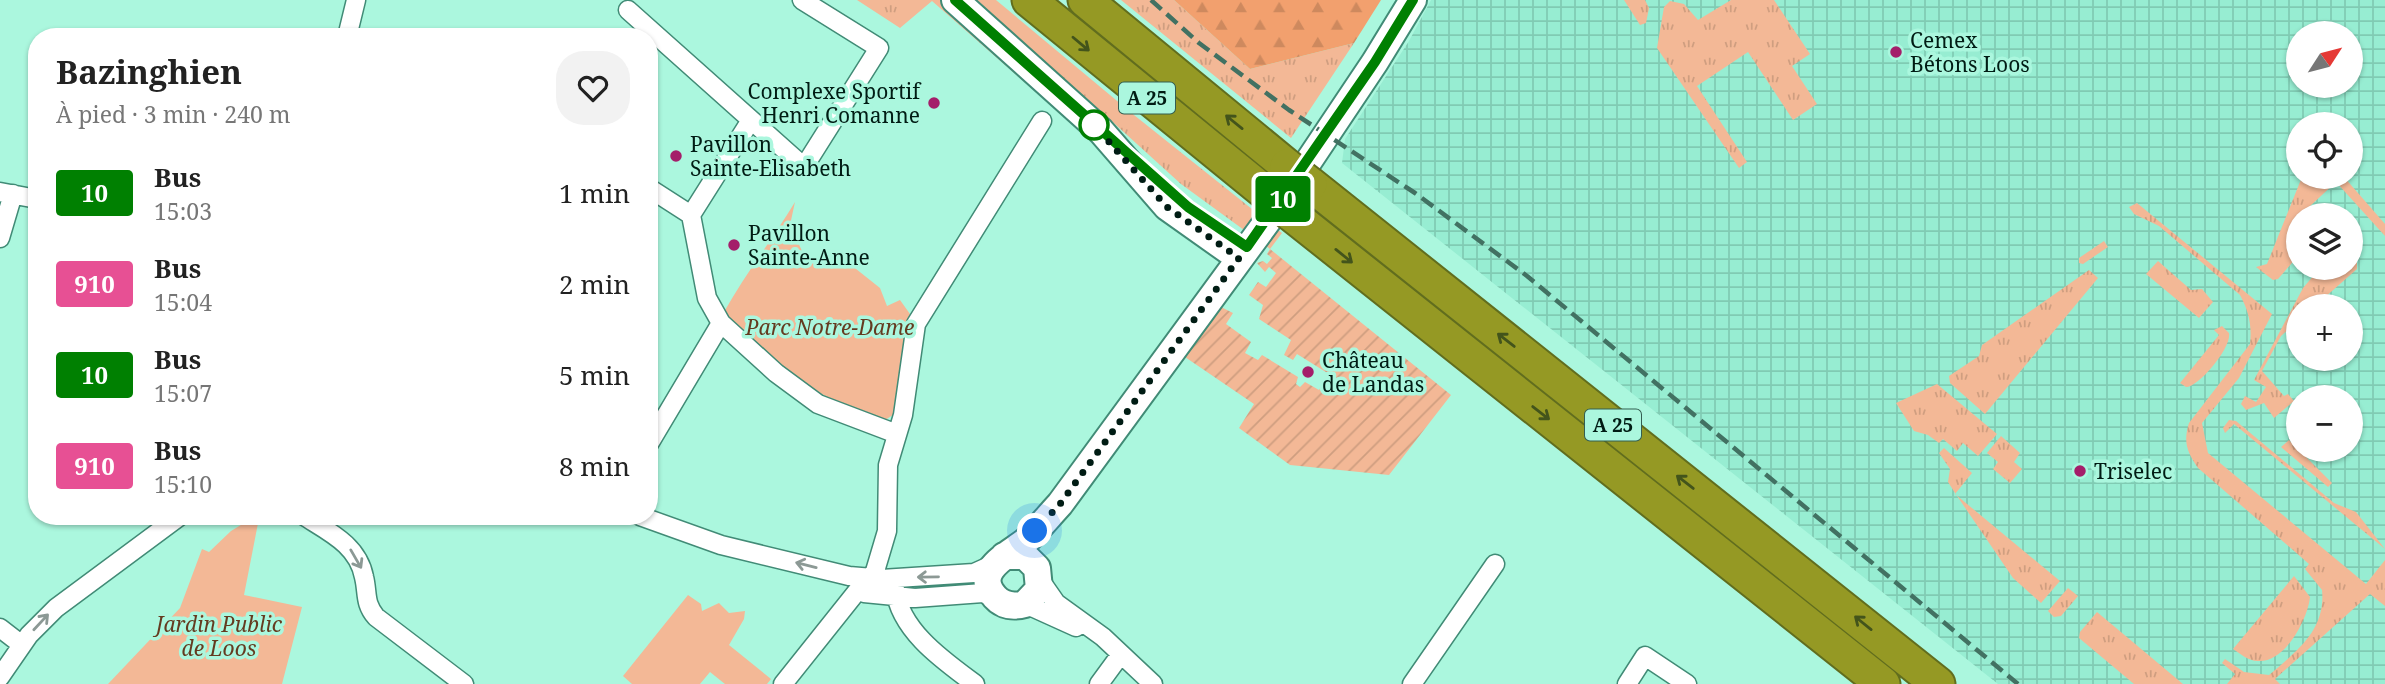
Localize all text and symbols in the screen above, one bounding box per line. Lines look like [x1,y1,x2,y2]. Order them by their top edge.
north arrow [2286,21,2362,98]
map controls [2286,21,2363,462]
place label: Cemex Bétons Loos [1910,26,2030,78]
one-way arrow [1072,36,1090,52]
marker: Cemex Bétons Loos [1888,44,1904,60]
text: Bazinghien [56,49,242,94]
button: heart [556,51,630,125]
place label: Complexe Sportif Henri Comanne [747,77,922,129]
road number: A 25 [1119,82,1175,114]
marker: Complexe Sportif Henri Comanne [926,95,942,111]
text: À pied · 3 min · 240 m [56,98,291,130]
unlabelled marker [1079,110,1109,140]
button: locate [2286,112,2363,189]
one-way arrow [1225,115,1243,130]
place label: Pavillon Sainte-Elisabeth [690,130,851,182]
marker: Pavillon Sainte-Elisabeth [668,148,684,164]
text: Bus [154,159,201,195]
text: 1 min [559,175,630,211]
text: 10 [81,176,108,209]
line badge: 10 [1252,176,1314,222]
text: 10 [1269,182,1297,215]
text: 15:03 [154,195,212,227]
button: layers [2286,203,2363,280]
place label: Pavillon Sainte-Anne [748,219,870,271]
marker: Pavillon Sainte-Anne [726,237,742,253]
one-way arrow [1334,249,1353,264]
text: Bus [154,250,201,286]
text: 2 min [559,266,630,302]
text: 910 [74,267,115,300]
text: 15:04 [154,286,212,318]
button: + [2286,294,2363,371]
park label: Parc Notre-Dame [745,313,914,341]
one-way arrow [1498,333,1516,348]
text: Bus [154,341,201,377]
place label: Château de Landas [1322,346,1424,398]
text: 5 min [559,357,630,393]
text: 10 [81,358,108,391]
marker: Château de Landas [1300,364,1316,380]
text: 15:07 [154,377,212,409]
button: − [2286,385,2363,462]
one-way arrow [1531,406,1550,421]
road number: A 25 [1585,410,1641,440]
text: Bus [154,432,201,468]
text: 8 min [559,448,630,484]
text: 910 [74,449,115,482]
place label: Triselec [2094,457,2172,485]
marker: Triselec [2072,463,2088,479]
text: 15:10 [154,468,212,500]
one-way arrow [1676,474,1694,489]
your location [1017,513,1052,548]
one-way arrow [349,548,363,568]
one-way arrow [795,558,818,571]
one-way arrow [917,570,940,584]
park label: Jardin Public de Loos [152,610,283,662]
one-way arrow [33,614,50,631]
one-way arrow [1854,616,1872,631]

